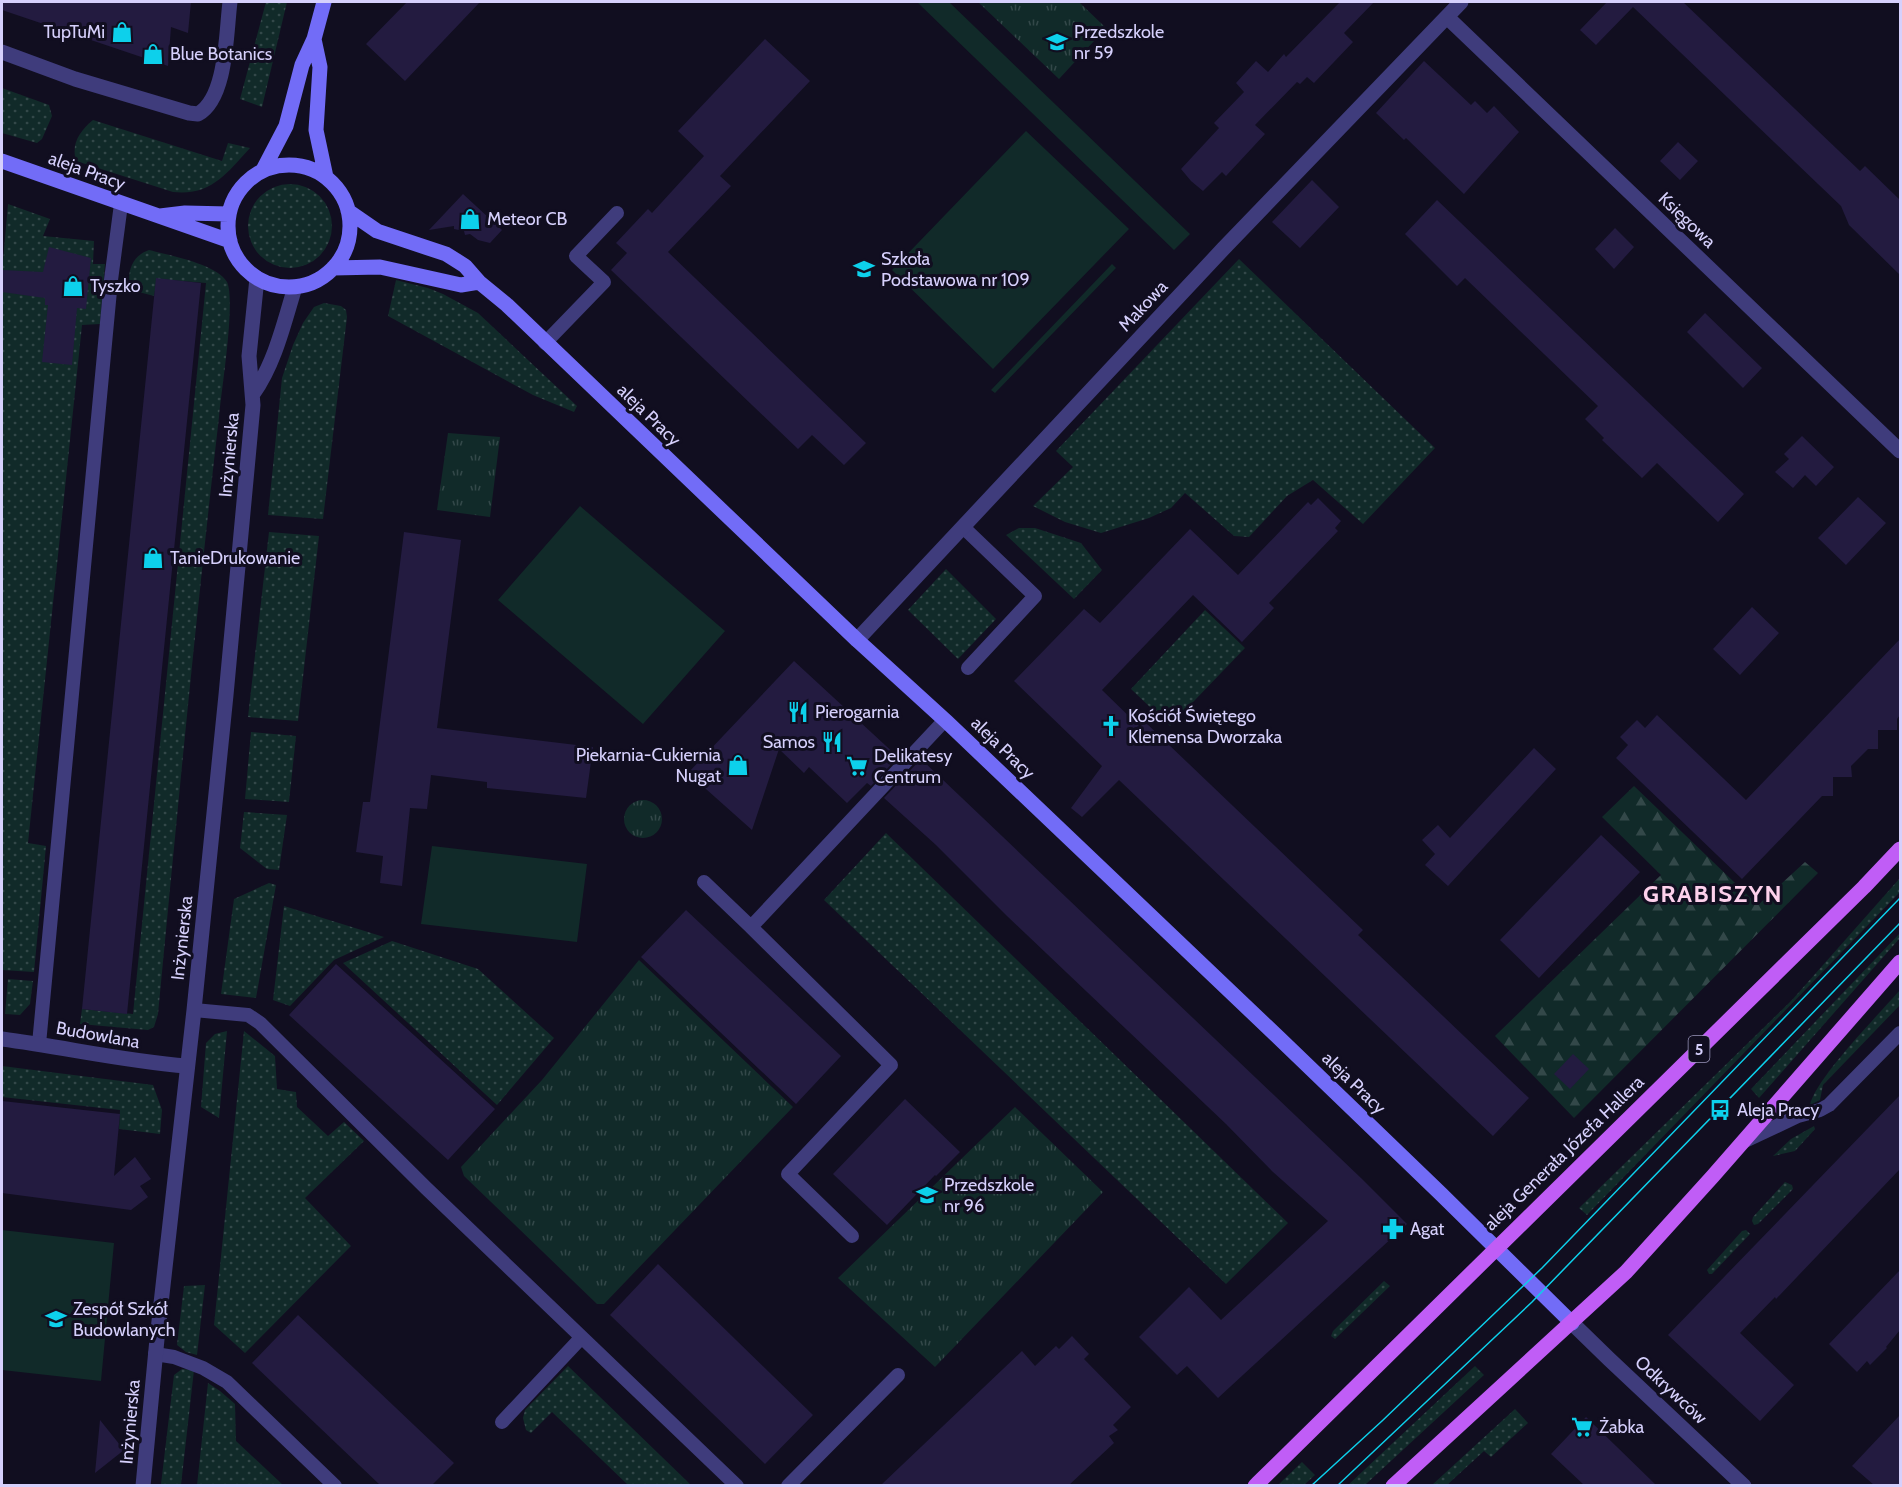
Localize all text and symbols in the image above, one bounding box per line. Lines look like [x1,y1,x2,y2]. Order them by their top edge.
shop icon: TupTuMi [110,20,134,44]
place label: TupTuMi [44,21,105,43]
place label: Przedszkole nr 59 [1074,21,1164,64]
school or university icon: Przedszkole nr 59 [1045,30,1069,54]
shop icon: Blue Botanics [141,42,165,66]
place label: Blue Botanics [170,43,272,65]
street label: aleja Pracy [46,147,128,195]
street label: Księgowa [1654,187,1720,253]
shop icon: Meteor CB [458,207,482,231]
place label: Meteor CB [487,208,568,230]
place label: Szkoła Podstawowa nr 109 [881,248,1030,291]
school or university icon: Szkoła Podstawowa nr 109 [852,257,876,281]
shop icon: Tyszko [61,274,85,298]
place label: Tyszko [90,275,141,297]
street label: Makowa [1114,275,1173,336]
street label: aleja Pracy [613,379,685,451]
street label: Inżynierska [214,411,244,498]
shop icon: TanieDrukowanie [141,546,165,570]
place label: TanieDrukowanie [170,547,300,569]
restaurant icon: Pierogarnia [786,700,810,724]
place label: Pierogarnia [815,701,900,723]
place label: Kościół Świętego Klemensa Dworzaka [1128,705,1282,748]
street label: aleja Pracy [967,712,1039,784]
church icon: Kościół Świętego Klemensa Dworzaka [1099,714,1123,738]
restaurant icon: Samos [820,730,844,754]
place label: Samos [763,731,815,753]
place label: Piekarnia-Cukiernia Nugat [576,744,721,787]
place label: Delikatesy Centrum [874,745,952,788]
shop icon: Piekarnia-Cukiernia Nugat [726,753,750,777]
supermarket icon: Delikatesy Centrum [845,754,869,778]
district label: GRABISZYN [1643,879,1783,908]
street label: Inżynierska [167,894,197,981]
street label: Budowlana [54,1017,142,1053]
road number: 5 [1688,1036,1710,1062]
street label: aleja Pracy [1318,1047,1390,1119]
street label: aleja Generała Józefa Hallera [1480,1071,1649,1235]
bus stop icon: Aleja Pracy [1708,1098,1732,1122]
place label: Aleja Pracy [1737,1099,1819,1121]
place label: Przedszkole nr 96 [944,1174,1034,1217]
school or university icon: Przedszkole nr 96 [915,1183,939,1207]
pharmacy icon: Agat [1381,1217,1405,1241]
place label: Agat [1410,1218,1444,1240]
place label: Zespół Szkół Budowlanych [73,1298,175,1341]
school or university icon: Zespół Szkół Budowlanych [44,1307,68,1331]
street label: Odkrywców [1630,1351,1712,1429]
street label: Inżynierska [115,1378,145,1465]
supermarket icon: Żabka [1570,1415,1594,1439]
place label: Żabka [1599,1416,1644,1438]

